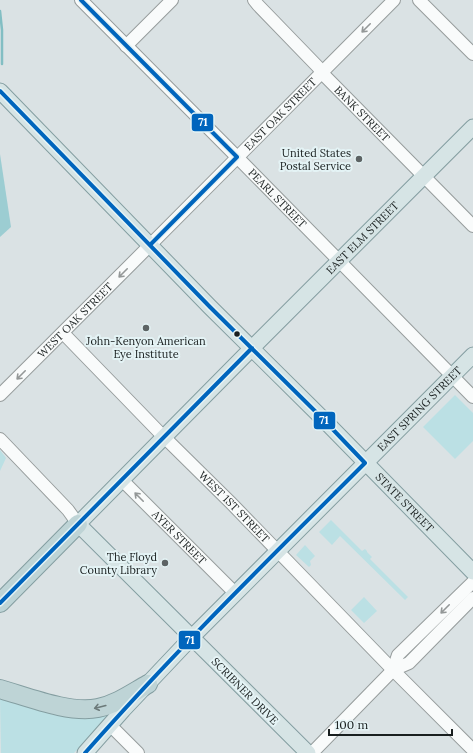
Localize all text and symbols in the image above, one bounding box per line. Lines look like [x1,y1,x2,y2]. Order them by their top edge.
one-way arrow [361,23,371,33]
street label: EAST OAK STREET [241,75,319,153]
street label: BANK STREET [331,83,393,145]
line badge: 71 [191,113,214,132]
text: 71 [198,115,208,129]
place label: United States Postal Service [280,146,351,173]
marker: United States Postal Service [354,154,364,164]
street label: PEARL STREET [245,166,310,231]
street label: EAST ELM STREET [323,198,402,277]
one-way arrow [118,268,128,278]
street label: WEST OAK STREET [34,280,116,361]
marker: John-Kenyon American Eye Institute [141,323,151,333]
unlabelled marker [232,329,242,339]
place label: John-Kenyon American Eye Institute [85,334,206,361]
street label: EAST SPRING STREET [374,363,465,454]
one-way arrow [16,370,26,380]
line badge: 71 [313,411,336,430]
text: 71 [319,413,329,427]
street label: WEST 1ST STREET [196,468,273,546]
street label: STATE STREET [373,470,437,535]
one-way arrow [134,492,144,502]
street label: AYER STREET [148,506,209,567]
place label: The Floyd County Library [80,550,157,577]
marker: The Floyd County Library [160,558,170,568]
one-way arrow [440,604,450,614]
line badge: 71 [178,630,201,650]
text: 71 [185,633,195,647]
street label: SCRIBNER DRIVE [209,655,282,728]
one-way arrow [94,703,107,711]
scale bar [329,711,452,737]
text: 100 m [335,717,368,732]

